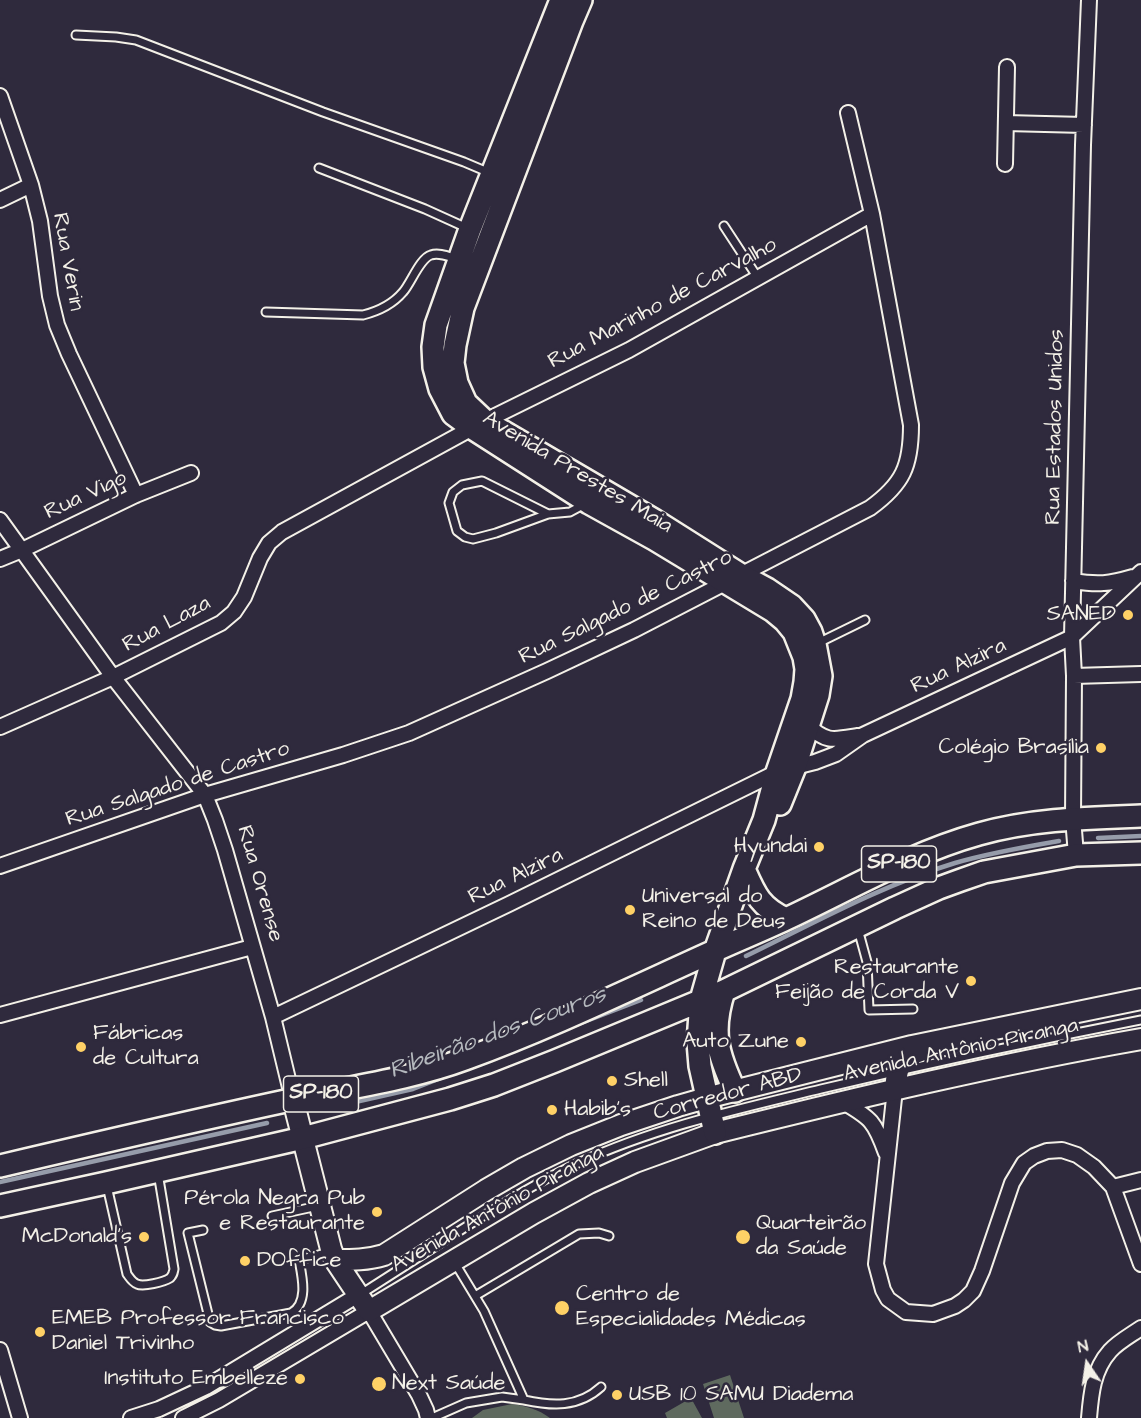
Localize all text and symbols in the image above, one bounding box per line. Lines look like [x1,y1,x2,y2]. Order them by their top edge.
street label: Rua Verin [45,211,89,313]
street label: Rua Marinho de Carvalho [544,232,782,376]
street label: Rua Estados Unidos [1041,329,1071,525]
street label: Avenida Prestes Maia [477,406,677,540]
street label: Rua Vigo [41,466,131,526]
street label: Rua Salgado de Castro [515,545,737,671]
street label: Rua Laza [119,591,215,659]
place label: SANED [1047,602,1116,628]
marker: SANED [1121,608,1135,622]
street label: Rua Alzira [907,633,1011,701]
place label: Colégio Brasília [939,735,1089,761]
street label: Rua Salgado de Castro [63,736,293,834]
marker: Colégio Brasília [1094,741,1108,755]
street label: Rua Orense [230,823,288,945]
place label: Hyundai [734,834,807,860]
marker: Hyundai [812,840,826,854]
street label: Rua Alzira [464,843,568,911]
road number: SP-180 [862,846,936,882]
place label: Universal do Reino de Deus [642,884,785,936]
marker: Universal do Reino de Deus [623,903,637,917]
place label: Restaurante Feijão de Corda V [775,955,959,1006]
marker: Restaurante Feijão de Corda V [964,974,978,988]
water label: Ribeirão dos Couros [386,981,610,1087]
street label: Avenida Antônio Piranga [841,1013,1081,1089]
place label: Fábricas de Cultura [93,1021,199,1072]
place label: Auto Zune [682,1029,789,1055]
marker: Auto Zune [794,1035,808,1049]
marker: Fábricas de Cultura [74,1040,88,1054]
street label: Corredor ABD [651,1062,805,1128]
place label: Shell [624,1068,668,1094]
marker: Shell [605,1074,619,1088]
road number: SP-180 [284,1076,358,1112]
place label: Habib's [564,1097,631,1123]
marker: Habib's [545,1103,559,1117]
street label: Avenida Antônio Piranga [387,1140,609,1280]
place label: Pérola Negra Pub e Restaurante [184,1186,365,1238]
marker: Pérola Negra Pub e Restaurante [370,1205,384,1219]
place label: Quarteirão da Saúde [756,1211,866,1262]
place label: McDonald's [22,1224,132,1250]
marker: Quarteirão da Saúde [734,1228,752,1246]
marker: McDonald's [137,1230,151,1244]
place label: DOffice [257,1248,341,1274]
marker: DOffice [238,1254,252,1268]
place label: Centro de Especialidades Médicas [576,1282,806,1334]
marker: Centro de Especialidades Médicas [553,1299,571,1317]
place label: EMEB Professor Francisco Daniel Trivinho [52,1306,344,1358]
marker: EMEB Professor Francisco Daniel Trivinho [33,1325,47,1339]
north arrow [1057,1334,1117,1394]
text: N [1076,1335,1090,1358]
place label: Instituto Embelleze [104,1366,288,1392]
place label: Next Saúde [392,1371,505,1397]
marker: Instituto Embelleze [293,1372,307,1386]
marker: Next Saúde [370,1375,388,1393]
place label: USB 10 SAMU Diadema [629,1382,853,1408]
marker: USB 10 SAMU Diadema [610,1388,624,1402]

